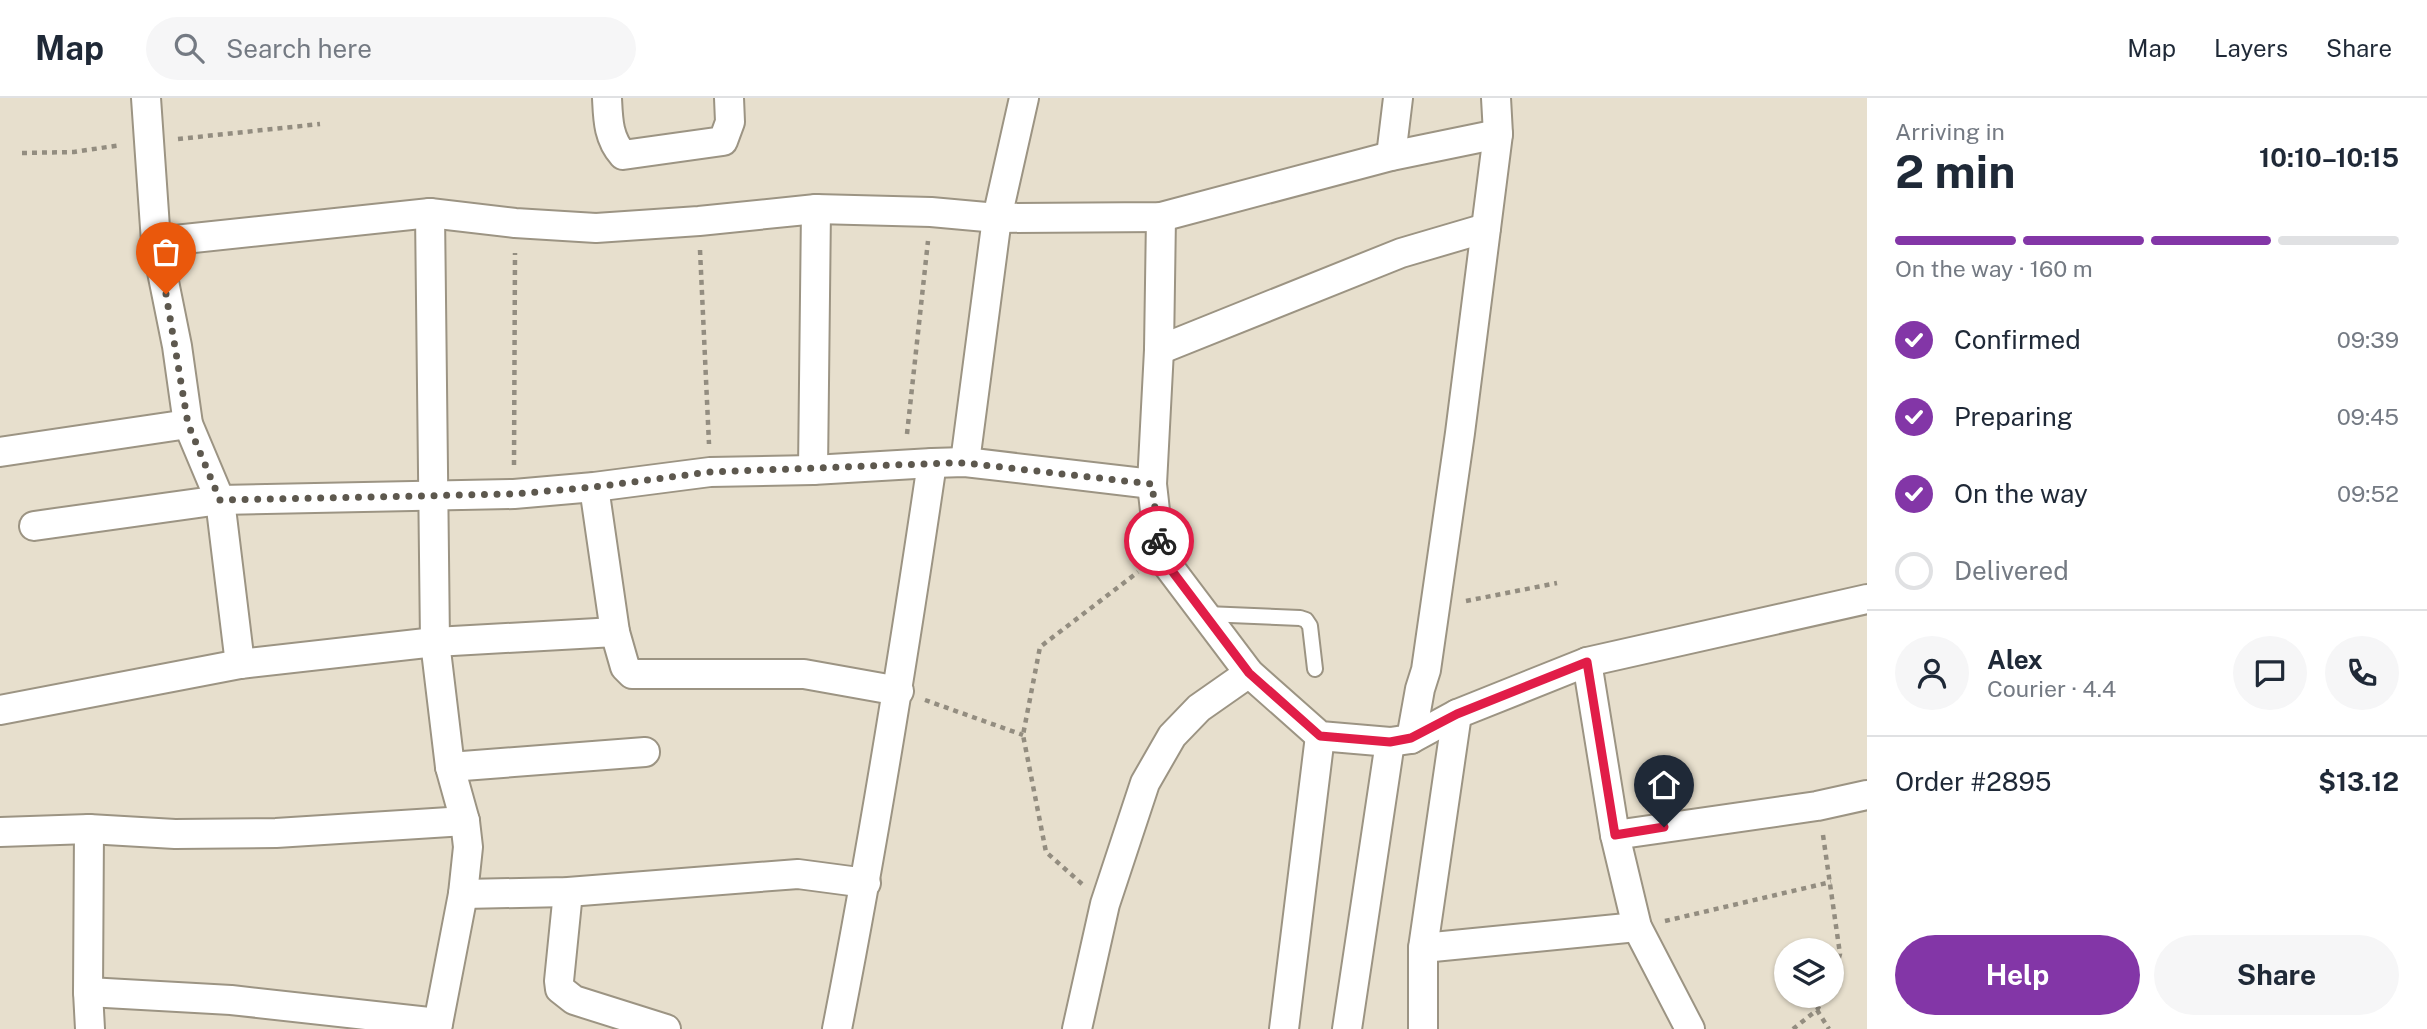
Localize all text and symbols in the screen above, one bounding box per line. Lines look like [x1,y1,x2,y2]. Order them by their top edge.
search box [146,17,636,80]
text: Map [35,29,104,67]
icon: search [170,29,208,67]
text: Search here [226,33,372,64]
text: Map [2127,34,2176,62]
text: Layers [2214,34,2288,62]
text: Share [2326,34,2392,62]
text: Arriving in [1895,118,2005,145]
text: 10:10–10:15 [2259,142,2399,173]
text: 2 min [1895,144,2015,198]
pin [136,222,196,294]
icon: bag [147,233,185,271]
text: On the way · 160 m [1895,255,2093,282]
icon: check [1895,321,1933,359]
text: Confirmed [1954,324,2081,355]
text: 09:39 [2337,326,2399,353]
icon: check [1895,398,1933,436]
text: Preparing [1954,401,2073,432]
text: 09:45 [2337,403,2399,430]
icon: check [1895,475,1933,513]
text: On the way [1954,478,2088,509]
text: 09:52 [2337,480,2399,507]
courier [1124,506,1194,576]
icon: bike [1140,522,1178,560]
text: Delivered [1954,555,2069,586]
button: person [1895,636,1969,710]
button: chat [2233,636,2307,710]
button: phone [2325,636,2399,710]
text: Alex [1987,644,2043,675]
text: Courier · 4.4 [1987,675,2116,702]
pin [1634,755,1694,827]
icon: home [1645,766,1683,804]
text: Order #2895 [1895,766,2051,797]
text: $13.12 [2318,766,2399,797]
button: Help [1895,935,2140,1015]
button: Share [2154,935,2399,1015]
map controls [1774,938,1844,1008]
button: layers [1774,938,1844,1008]

